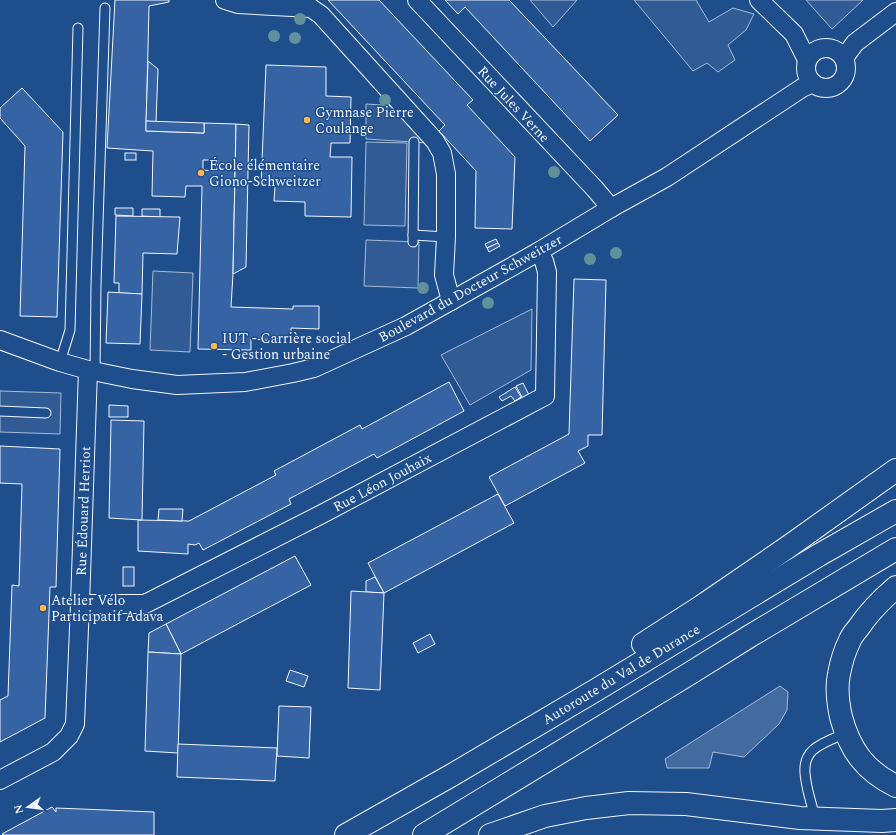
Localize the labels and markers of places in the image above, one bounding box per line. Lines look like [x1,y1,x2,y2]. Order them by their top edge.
place label: Gymnase Pierre Coulange [315,102,414,139]
marker: Gymnase Pierre Coulange [302,115,312,125]
place label: École élémentaire Giono-Schweitzer [209,155,321,192]
marker: École élémentaire Giono-Schweitzer [196,168,206,178]
place label: IUT - Carrière social - Gestion urbaine [222,328,351,365]
marker: IUT - Carrière social - Gestion urbaine [209,341,219,351]
place label: Atelier Vélo Participatif Adava [51,590,164,627]
marker: Atelier Vélo Participatif Adava [38,603,48,613]

